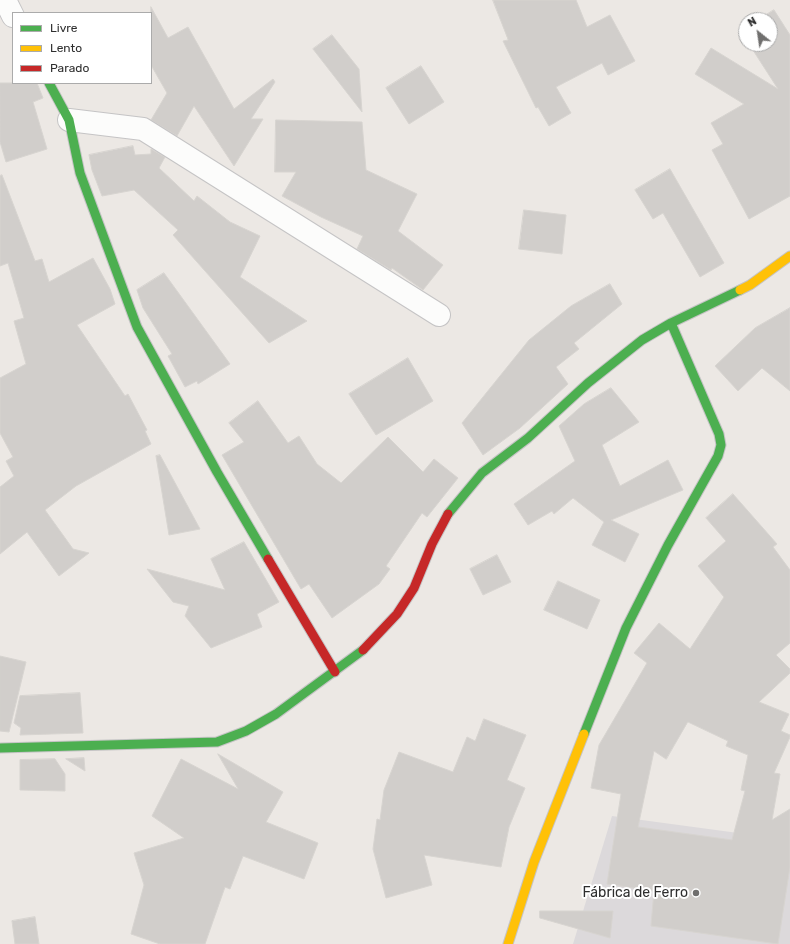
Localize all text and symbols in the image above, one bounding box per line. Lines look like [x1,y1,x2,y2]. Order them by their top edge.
legend [12,12,152,84]
north arrow [738,12,778,52]
text: N [746,14,759,30]
text: Livre [50,21,77,35]
text: Lento [50,41,82,55]
text: Parado [50,61,89,75]
place label: Fábrica de Ferro [583,885,688,901]
marker: Fábrica de Ferro [691,888,701,898]

